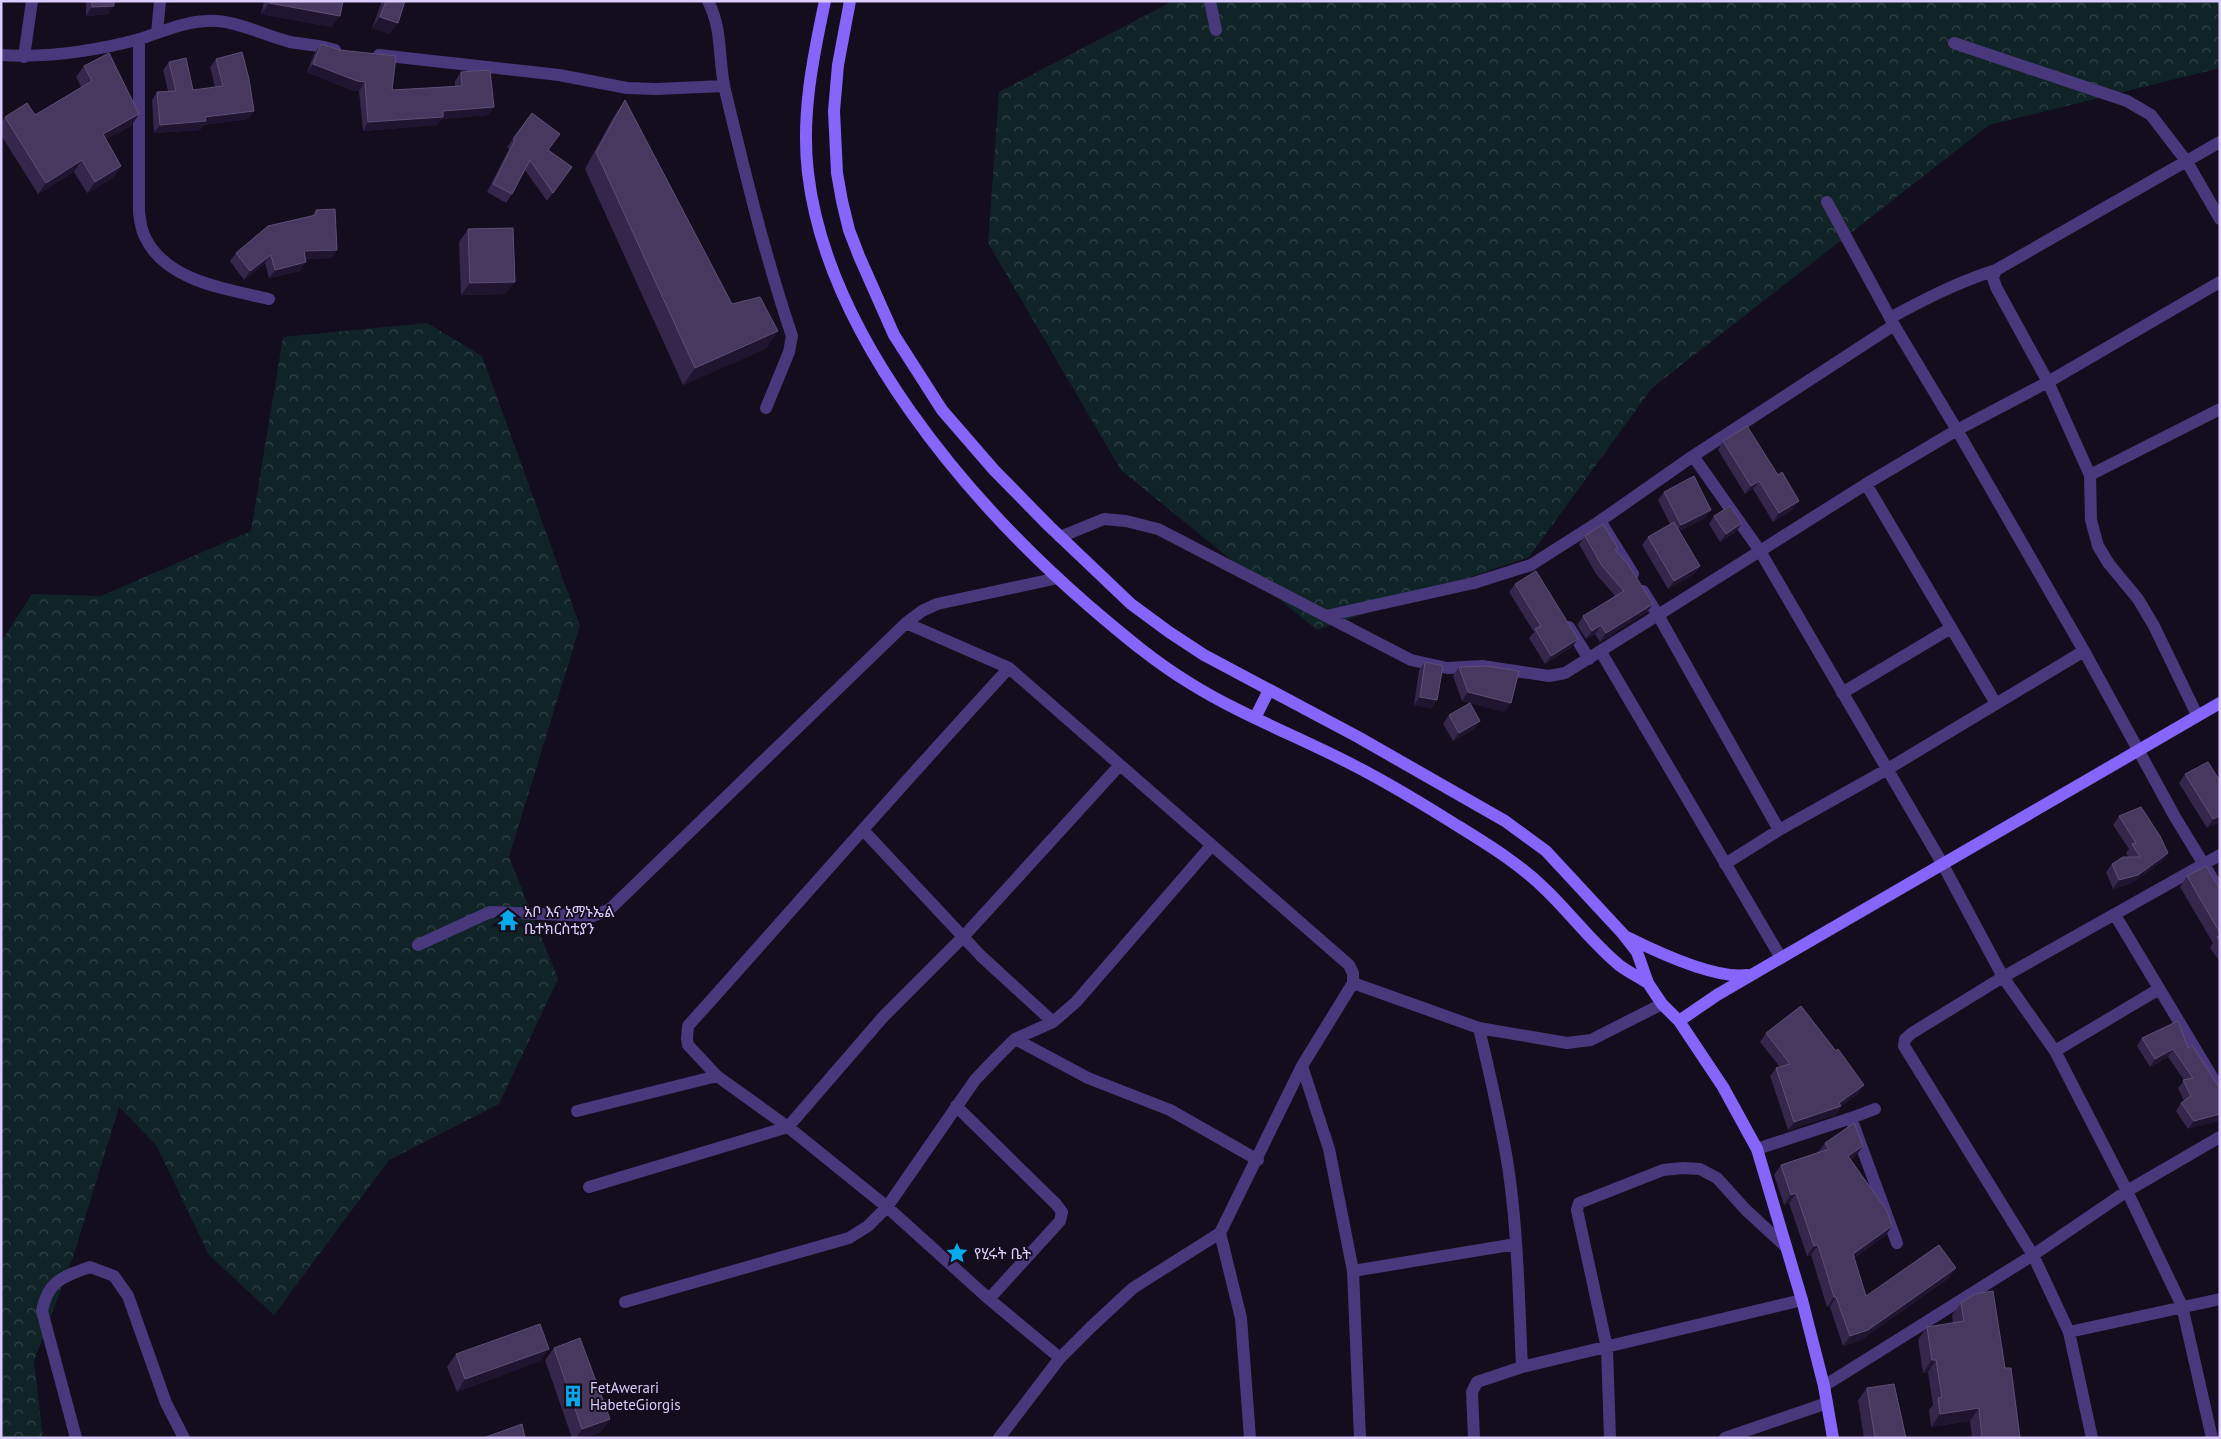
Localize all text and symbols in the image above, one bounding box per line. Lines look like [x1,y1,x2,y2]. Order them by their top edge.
place label: አቦ እና አማኑኤል ቤተክርስቲያን [524,902,614,938]
temple icon: አቦ እና አማኑኤል ቤተክርስቲያን [495,907,521,933]
place icon: የሂሩት ቤት [944,1240,970,1266]
place label: የሂሩት ቤት [974,1244,1031,1263]
place label: FetAwerari HabeteGiorgis [590,1378,681,1414]
building icon: FetAwerari HabeteGiorgis [560,1383,586,1409]

